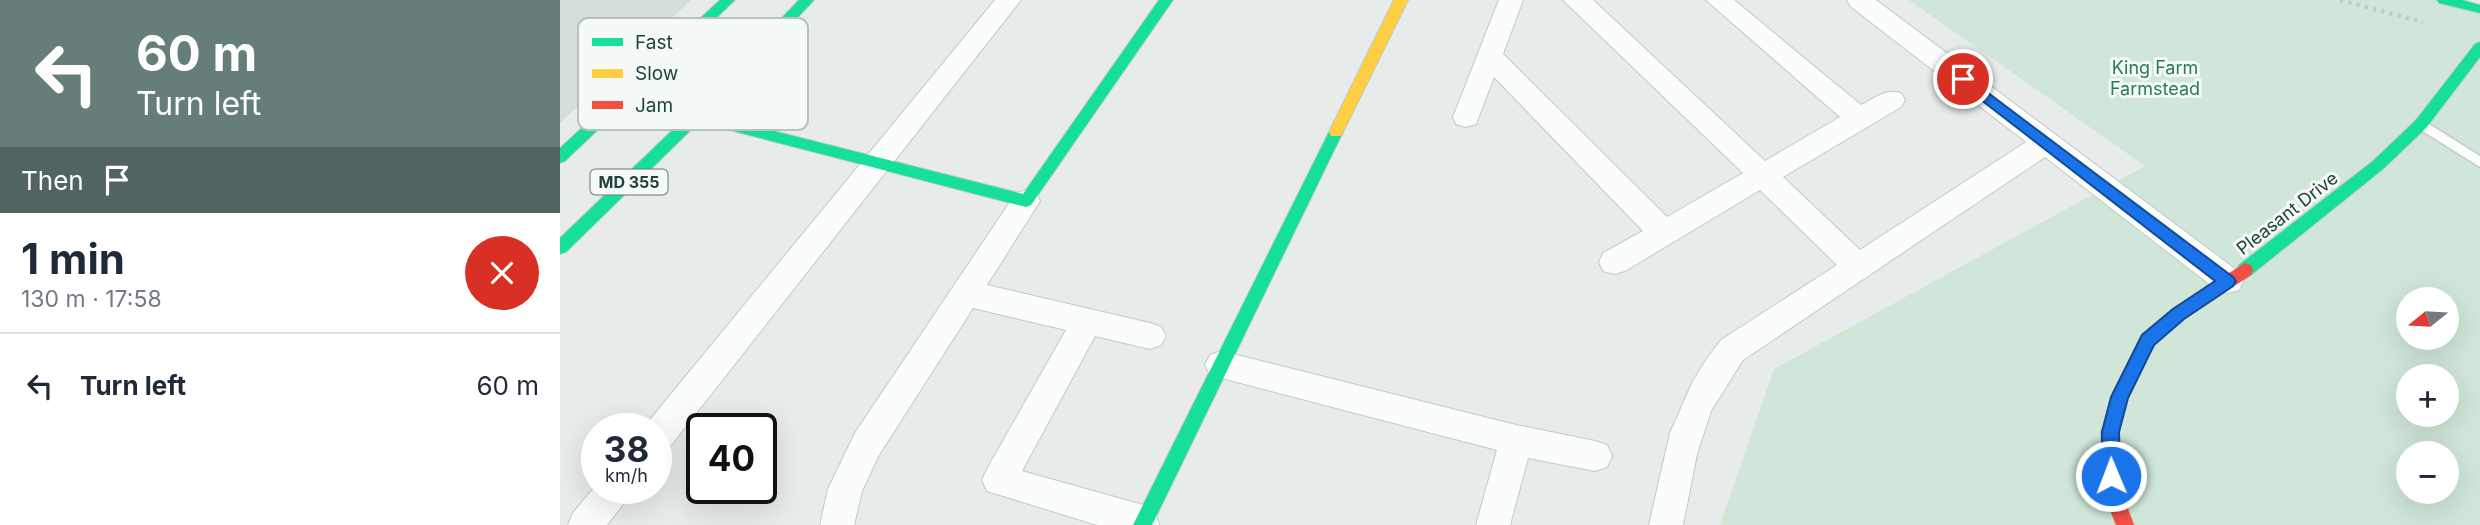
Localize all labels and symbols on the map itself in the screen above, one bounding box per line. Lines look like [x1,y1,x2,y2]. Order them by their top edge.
legend [578,18,808,130]
text: Fast [635,31,673,54]
pin [1933,49,1993,109]
park label: King Farm Farmstead [2110,57,2200,99]
text: Slow [635,62,678,85]
text: Jam [635,94,673,117]
street label: Pleasant Drive [2232,167,2342,259]
road number: MD 355 [591,170,668,194]
north arrow [2396,287,2459,350]
speed limit sign: 40 [686,413,777,504]
position arrow [2074,439,2148,513]

